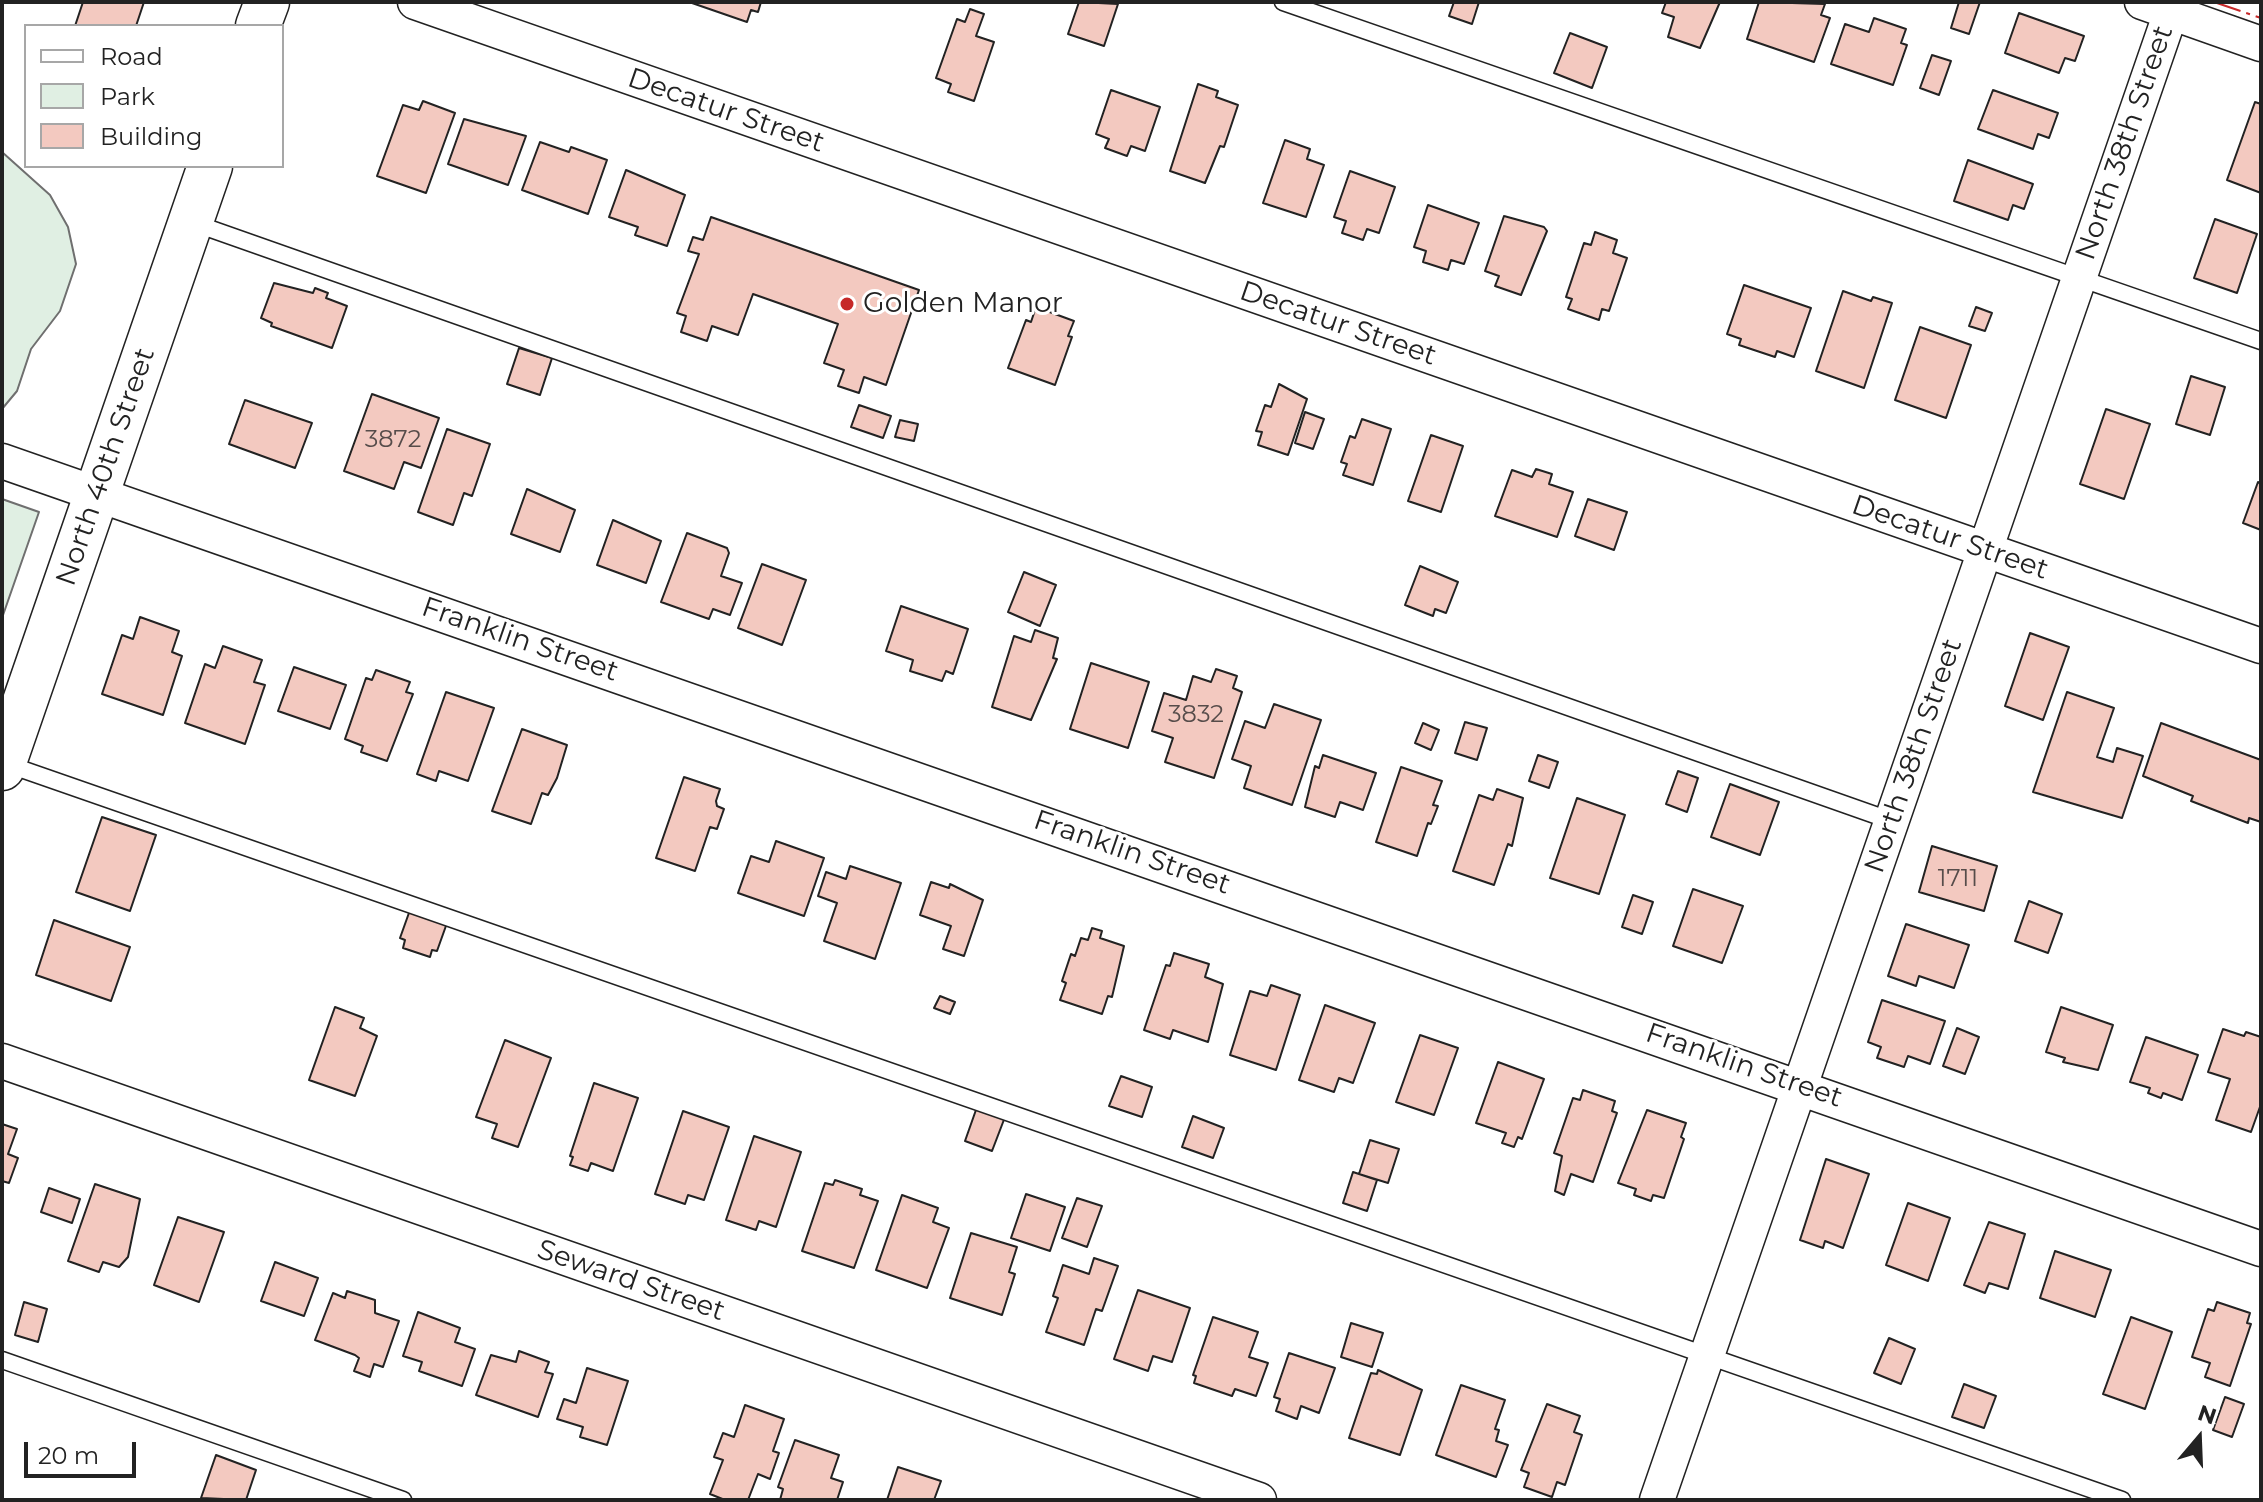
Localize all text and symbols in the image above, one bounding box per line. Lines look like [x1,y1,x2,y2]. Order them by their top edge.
street label: North 38th Street [2069,21,2181,265]
legend [24,24,284,168]
text: Road [100,42,163,71]
street label: Decatur Street [623,62,829,160]
text: Park [100,82,155,111]
text: Building [100,122,203,151]
street label: Decatur Street [1235,275,1441,373]
place label: Golden Manor [863,287,1063,321]
marker: Golden Manor [838,295,856,313]
street label: North 40th Street [50,344,162,590]
house number: 3872 [365,426,421,454]
street label: Decatur Street [1847,489,2053,587]
street label: Franklin Street [417,591,623,689]
street label: North 38th Street [1858,634,1970,878]
house number: 3832 [1168,701,1224,729]
street label: Franklin Street [1029,804,1235,902]
house number: 1711 [1938,865,1978,893]
street label: Franklin Street [1641,1017,1847,1115]
street label: Seward Street [533,1233,729,1329]
north arrow [2159,1398,2239,1478]
text: N [2194,1399,2220,1430]
scale bar [28,1426,140,1476]
text: 20 m [38,1441,99,1470]

